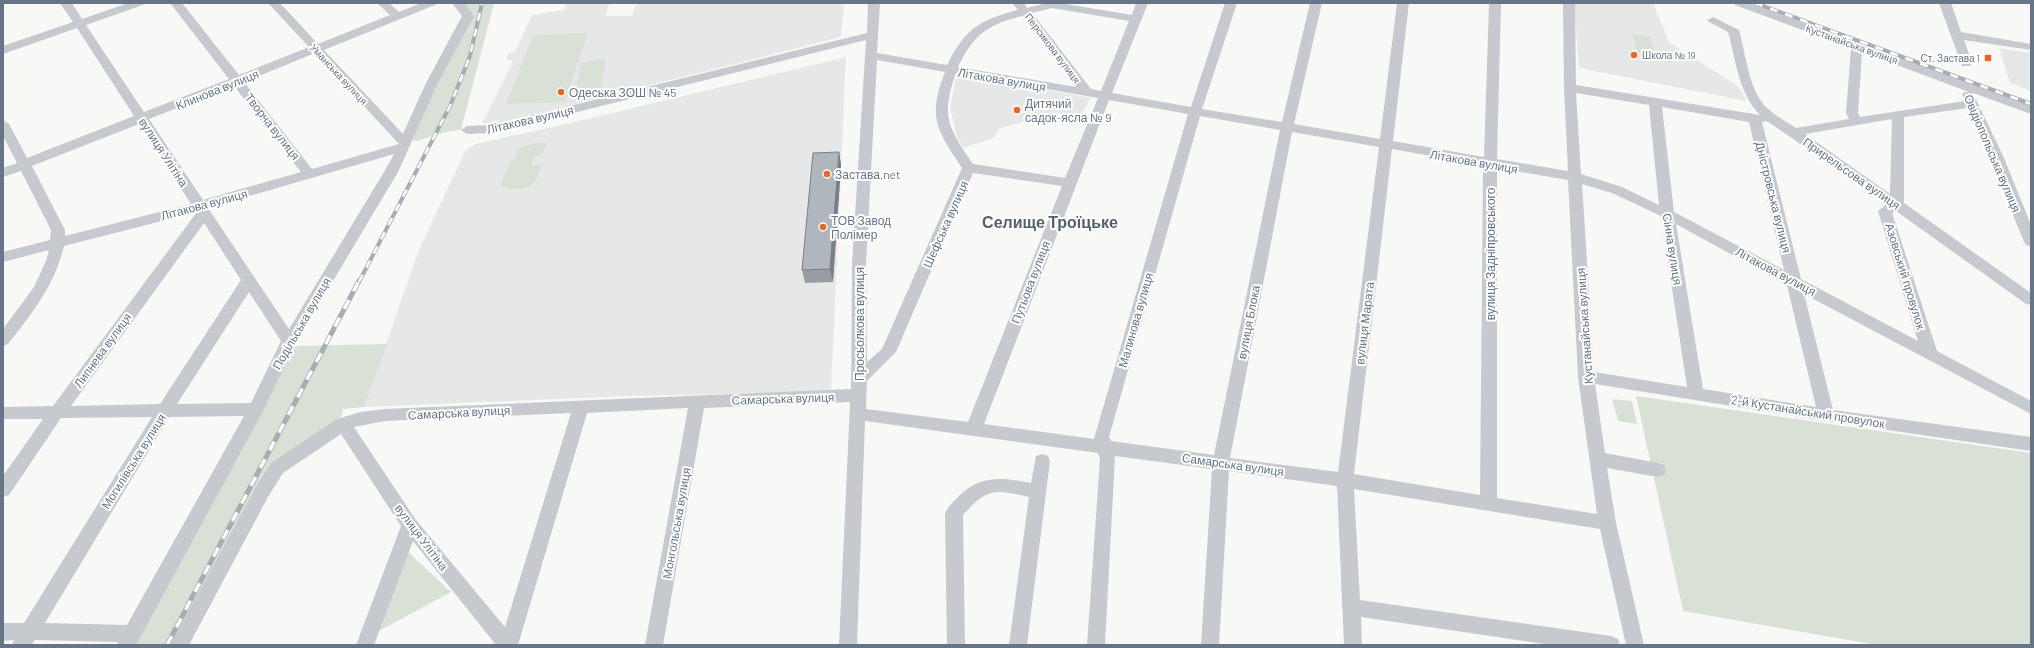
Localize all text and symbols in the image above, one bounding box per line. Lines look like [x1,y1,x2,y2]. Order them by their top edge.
street label: Персикова вулиця [1023,11,1083,85]
street label: Кустанайська вулиця [1804,22,1900,66]
street label: Уманська вулиця [308,41,370,107]
place label: Школа № 19 [1642,49,1696,61]
marker: Школа № 19 [1629,50,1639,60]
place label: Ст. Застава 1 [1921,52,1980,64]
marker: Ст. Застава 1 [1983,53,1993,63]
street label: Літакова вулиця [957,64,1047,95]
street label: Клинова вулиця [173,66,261,113]
place label: Одеська ЗОШ № 45 [569,85,676,100]
marker: Одеська ЗОШ № 45 [556,87,566,97]
street label: Творча вулиця [242,90,303,163]
street label: Овідіопольська вулиця [1961,92,2024,214]
place label: Дитячий садок-ясла № 9 [1025,96,1111,125]
street label: Літакова вулиця [485,102,575,137]
marker: Дитячий садок-ясла № 9 [1012,105,1022,115]
street label: вулиця Улітіна [136,115,192,190]
street label: Прирельсова вулиця [1800,134,1903,213]
street label: Дністровська вулиця [1752,140,1795,254]
street label: Літакова вулиця [1429,146,1519,177]
place label: Застава.net [835,167,900,181]
marker: Застава.net [822,169,832,179]
street label: Шефська вулиця [920,179,971,270]
street label: Літакова вулиця [159,186,249,223]
street label: вулиця Задніпровського [1483,187,1498,320]
district label: Селище Троїцьке [982,212,1118,231]
street label: Сінна вулиця [1659,212,1686,286]
place label: ТОВ Завод Полімер [831,213,891,242]
street label: Азовський провулок [1882,221,1929,332]
marker: ТОВ Завод Полімер [818,222,828,232]
street label: Путьова вулиця [1008,239,1053,326]
street label: Літакова вулиця [1733,244,1819,299]
street label: Просьолкова вулиця [852,267,867,381]
street label: Кустанайська вулиця [1573,267,1596,385]
street label: Малинова вулиця [1115,271,1156,369]
street label: Подільська вулиця [269,275,334,372]
street label: вулиця Марата [1352,281,1377,365]
street label: вулиця Блока [1234,284,1263,360]
street label: Липнева вулиця [70,310,135,391]
street label: Самарська вулиця [731,389,835,408]
street label: 2-й Кустанайський провулок [1730,392,1886,431]
street label: Самарська вулиця [407,402,511,423]
street label: Могилівська вулиця [98,411,169,512]
street label: Самарська вулиця [1181,450,1285,479]
street label: Монгольська вулиця [659,466,694,580]
street label: вулиця Улітіна [392,501,452,574]

